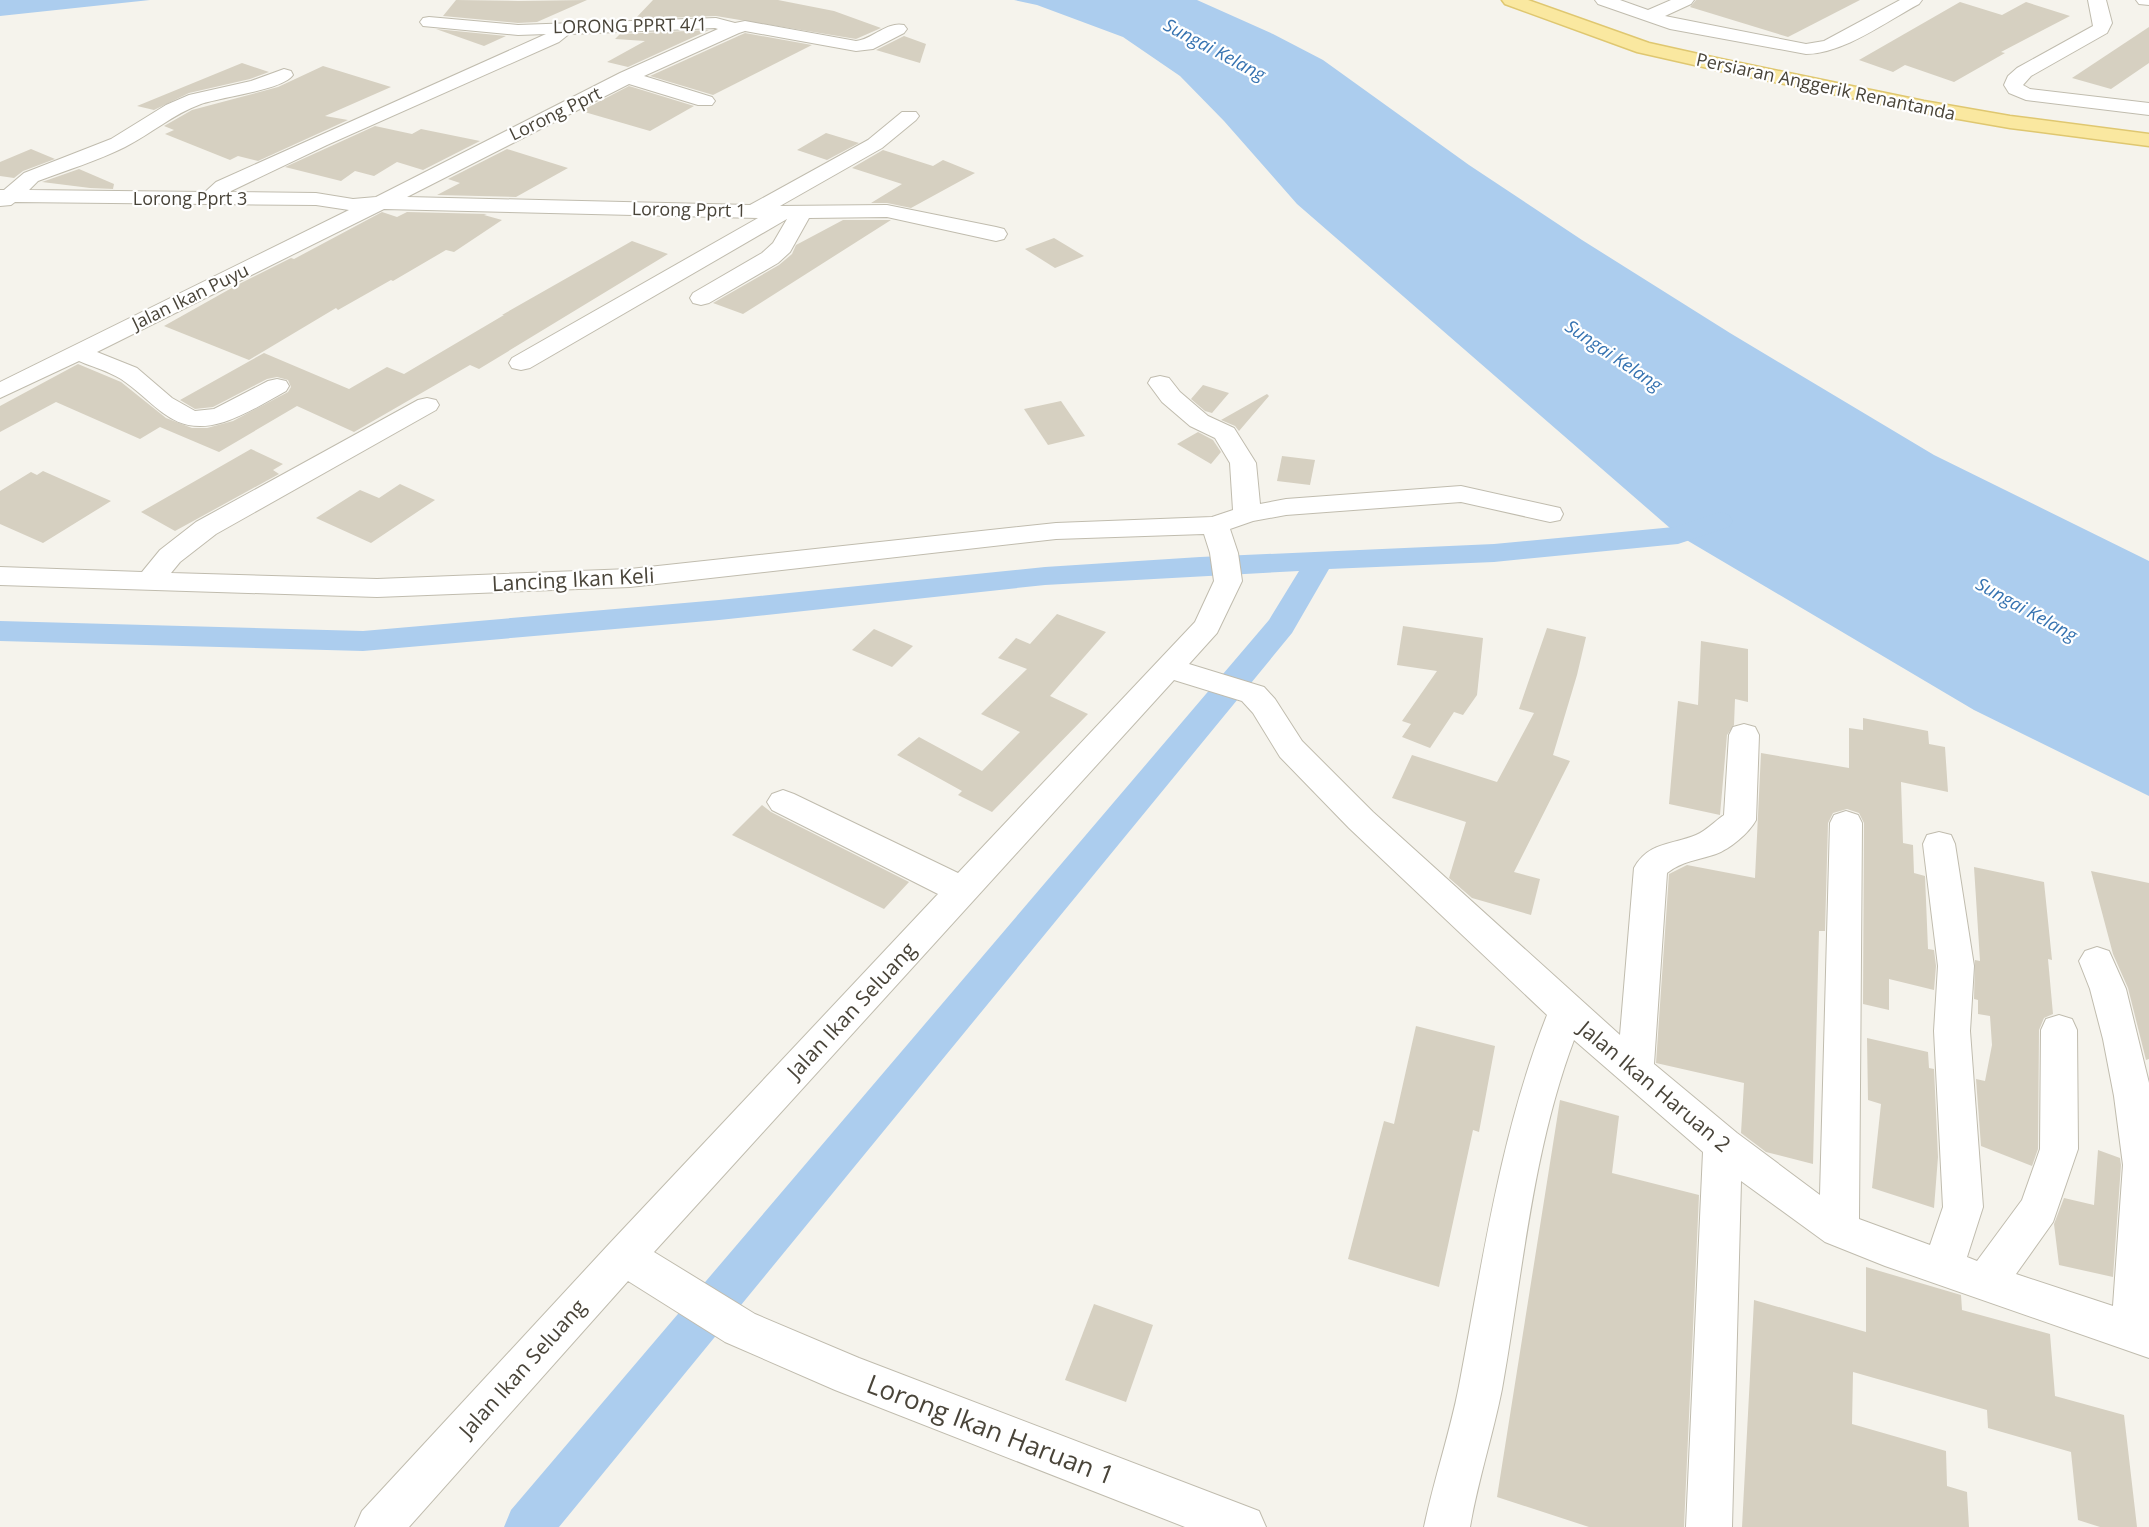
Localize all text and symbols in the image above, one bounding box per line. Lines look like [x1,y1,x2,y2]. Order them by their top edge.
street label: LORONG PPRT 4/1 [553,12,707,38]
water label: Sungai Kelang [1160,12,1271,86]
street label: Persiaran Anggerik Renantanda [1694,47,1958,125]
street label: Lorong Pprt [505,80,605,146]
street label: Lorong Pprt 3 [133,186,247,210]
street label: Lorong Pprt 1 [632,196,746,222]
street label: Jalan Ikan Puyu [126,257,252,336]
water label: Sungai Kelang [1561,314,1668,397]
street label: Lancing Ikan Keli [491,561,655,597]
water label: Sungai Kelang [1972,571,2082,647]
street label: Jalan Ikan Seluang [779,936,922,1086]
street label: Jalan Ikan Haruan 2 [1572,1013,1737,1158]
street label: Jalan Ikan Seluang [451,1293,592,1445]
street label: Lorong Ikan Haruan 1 [862,1365,1120,1493]

